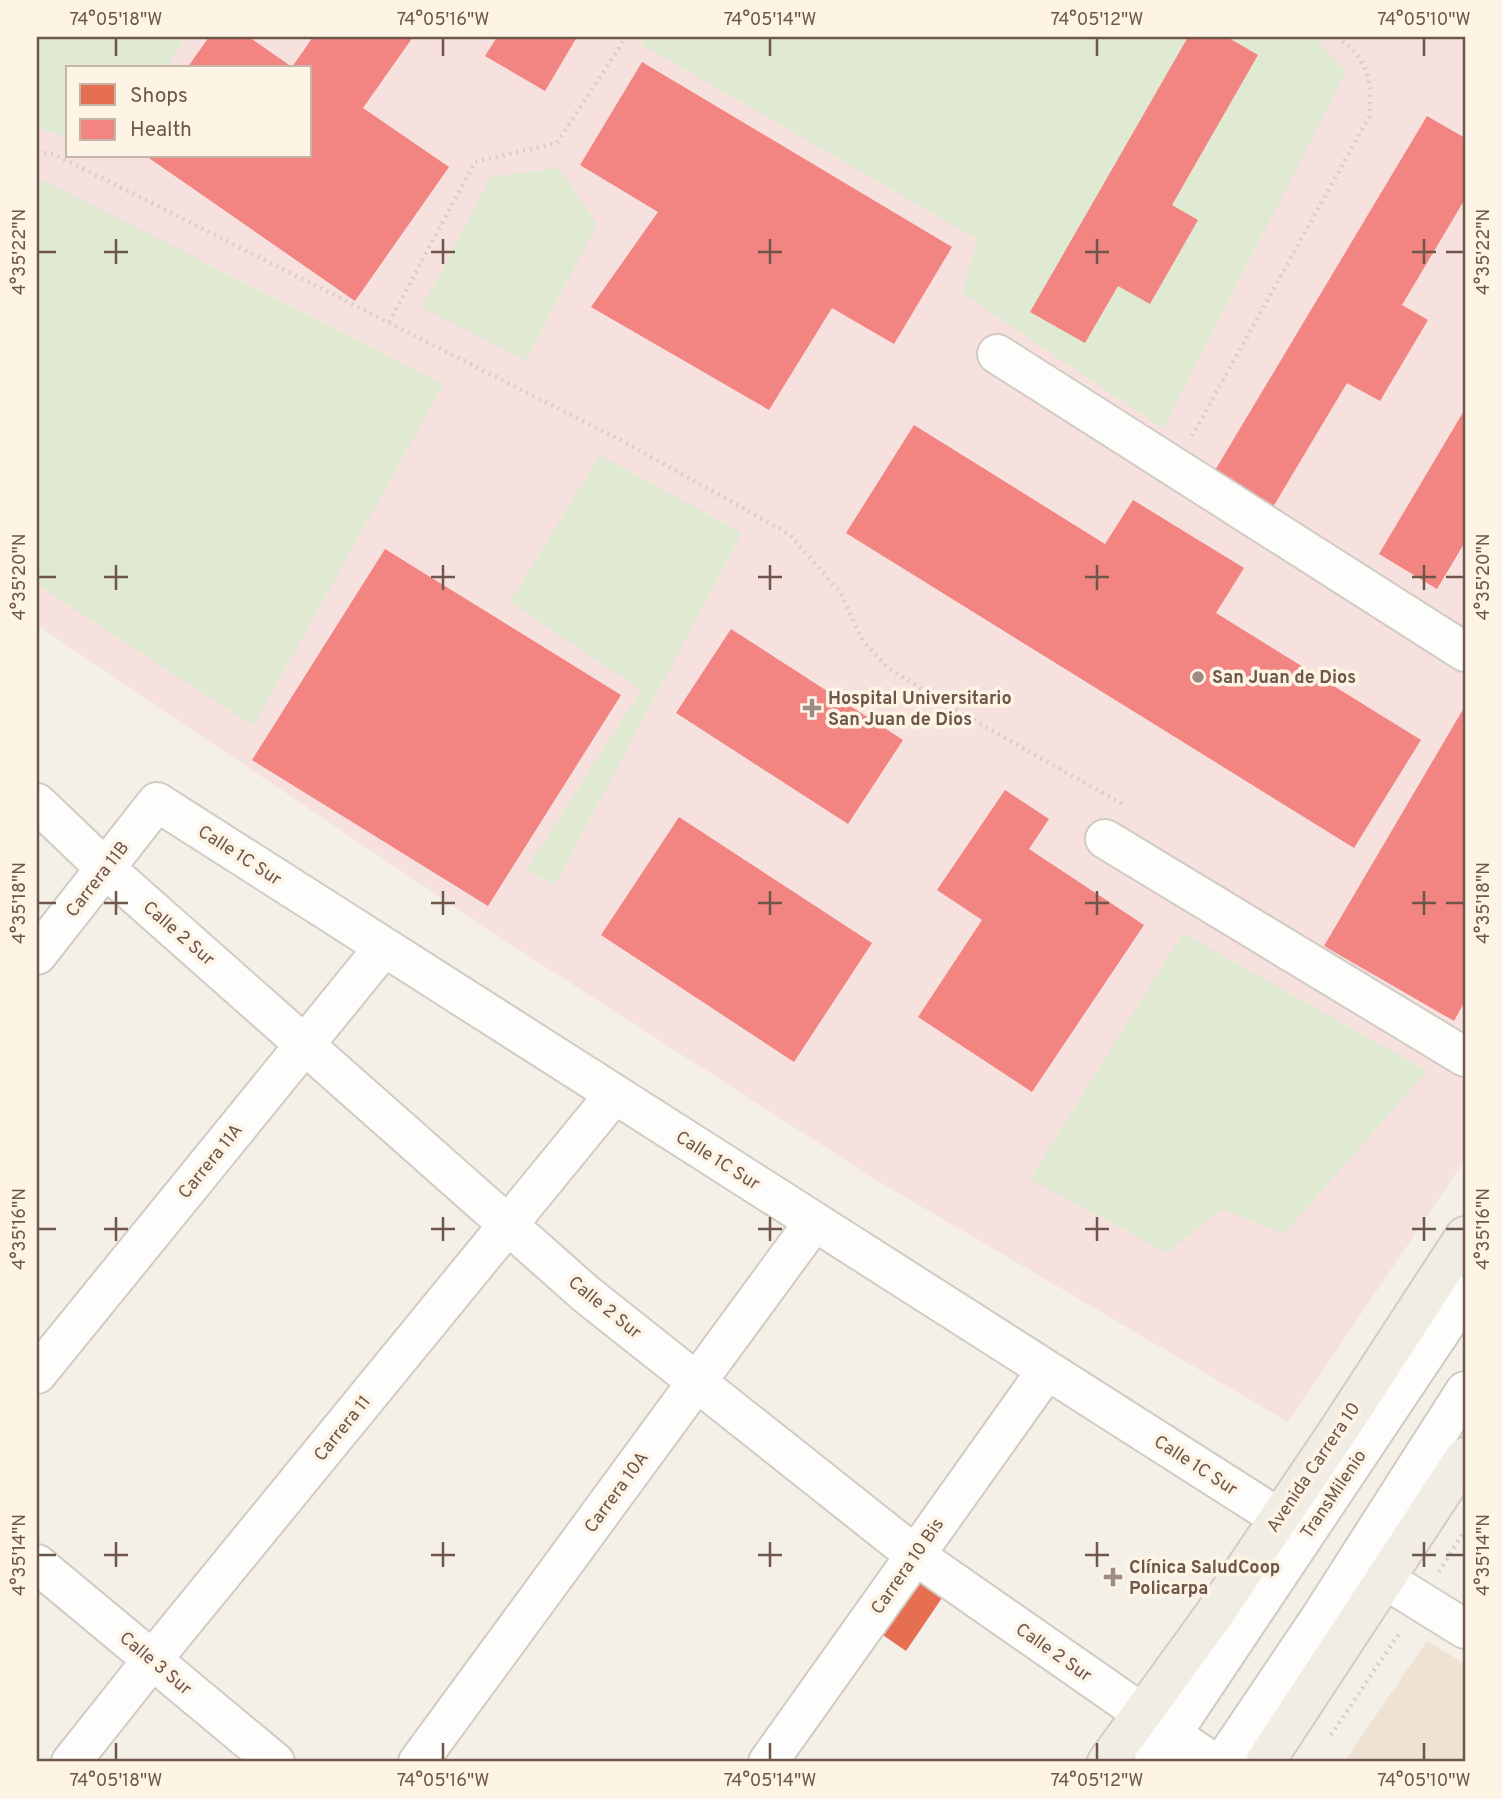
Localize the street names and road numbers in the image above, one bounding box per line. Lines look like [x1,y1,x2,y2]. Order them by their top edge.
street label: Calle 1C Sur [193,821,285,892]
street label: Carrera 11B [61,837,135,923]
street label: Calle 2 Sur [137,897,219,972]
street label: Carrera 11A [174,1120,248,1204]
street label: Calle 1C Sur [671,1126,764,1196]
street label: Calle 2 Sur [563,1272,645,1345]
street label: Carrera 11 [310,1391,377,1467]
street label: Avenida Carrera 10 [1262,1398,1366,1537]
street label: Calle 1C Sur [1149,1431,1241,1502]
street label: TransMilenio [1296,1446,1372,1544]
street label: Carrera 10A [580,1448,654,1538]
street label: Carrera 10 Bis [867,1514,950,1619]
street label: Calle 2 Sur [1011,1619,1096,1688]
street label: Calle 3 Sur [114,1627,196,1701]

